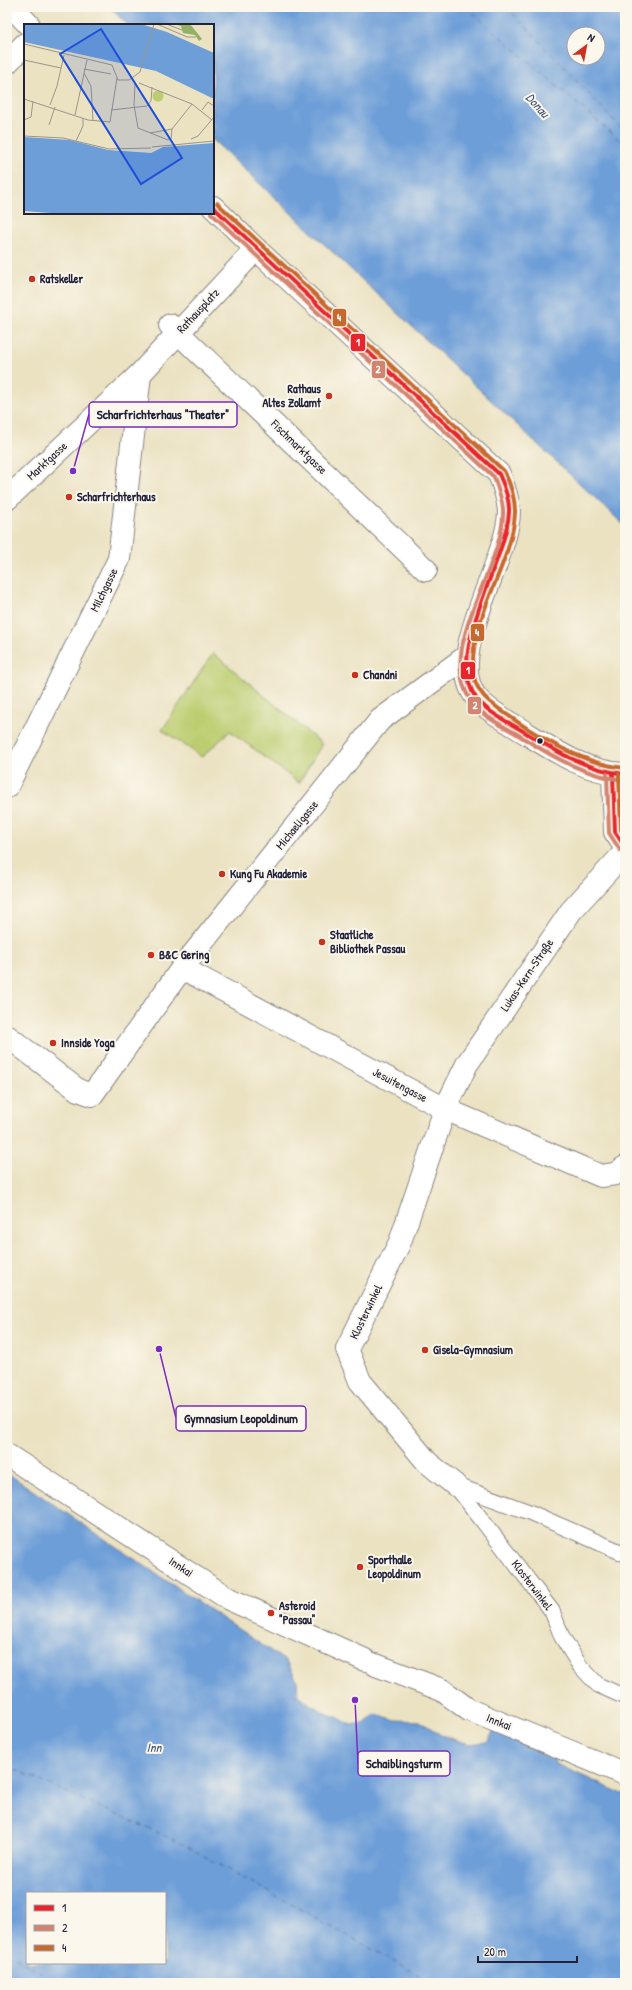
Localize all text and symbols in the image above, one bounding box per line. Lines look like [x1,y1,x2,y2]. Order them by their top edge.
inset map [24,24,214,214]
north arrow [566,26,606,66]
text: N [585,30,598,45]
water label: Donau [522,89,555,123]
place label: Ratskeller [40,270,84,287]
marker: Ratskeller [27,274,37,284]
street label: Rathausplatz [172,284,223,337]
line badge: 4 [332,308,347,327]
text: 4 [337,310,341,324]
line badge: 1 [350,333,366,352]
text: 1 [356,335,360,349]
line badge: 2 [371,360,386,379]
text: 2 [375,362,381,376]
place label: Rathaus Altes Zollamt [263,380,322,411]
marker: Rathaus Altes Zollamt [324,391,334,401]
callout: Scharfrichterhaus "Theater" [89,402,237,427]
text: Scharfrichterhaus "Theater" [97,405,229,423]
street label: Fischmarktgasse [267,415,331,478]
street label: Marktgasse [23,437,71,484]
place label: Scharfrichterhaus [77,488,156,505]
marker: Scharfrichterhaus [64,492,74,502]
street label: Milchgasse [86,565,122,615]
line badge: 4 [470,623,485,642]
text: 4 [475,625,479,639]
line badge: 1 [460,661,476,680]
text: 1 [466,663,470,677]
place label: Chandni [363,666,398,683]
marker: Chandni [350,670,360,680]
line badge: 2 [467,696,482,715]
text: 2 [472,698,478,712]
unlabelled marker [535,736,545,746]
street label: Michaeligasse [271,796,322,853]
place label: Kung Fu Akademie [230,865,308,883]
marker: Kung Fu Akademie [217,869,227,879]
place label: Staatliche Bibliothek Passau [330,926,406,957]
street label: Lukas-Kern-Straße [496,935,557,1014]
marker: Staatliche Bibliothek Passau [317,937,327,947]
place label: B&C Gering [159,946,210,964]
marker: B&C Gering [146,950,156,960]
place label: Innside Yoga [61,1034,115,1052]
marker: Innside Yoga [48,1038,58,1048]
street label: Jesuitengasse [370,1063,431,1106]
street label: Klosterwinkel [345,1281,386,1342]
place label: Gisela-Gymnasium [433,1341,513,1359]
marker: Gisela-Gymnasium [420,1345,430,1355]
callout: Gymnasium Leopoldinum [176,1406,306,1431]
text: Gymnasium Leopoldinum [184,1409,298,1428]
place label: Sporthalle Leopoldinum [368,1551,421,1583]
street label: Innkai [166,1552,197,1581]
street label: Klosterwinkel [508,1556,557,1614]
marker: Sporthalle Leopoldinum [355,1562,365,1572]
place label: Asteroid "Passau" [279,1597,316,1628]
marker: Asteroid "Passau" [266,1608,276,1618]
street label: Innkai [484,1709,514,1734]
water label: Inn [147,1738,163,1756]
callout: Schaiblingsturm [358,1751,450,1776]
text: Schaiblingsturm [366,1754,442,1773]
legend [26,1892,166,1964]
text: 1 [62,1899,66,1916]
text: 2 [62,1919,68,1936]
scale bar [478,1938,577,1964]
text: 4 [62,1939,67,1956]
text: 20 m [484,1943,506,1960]

